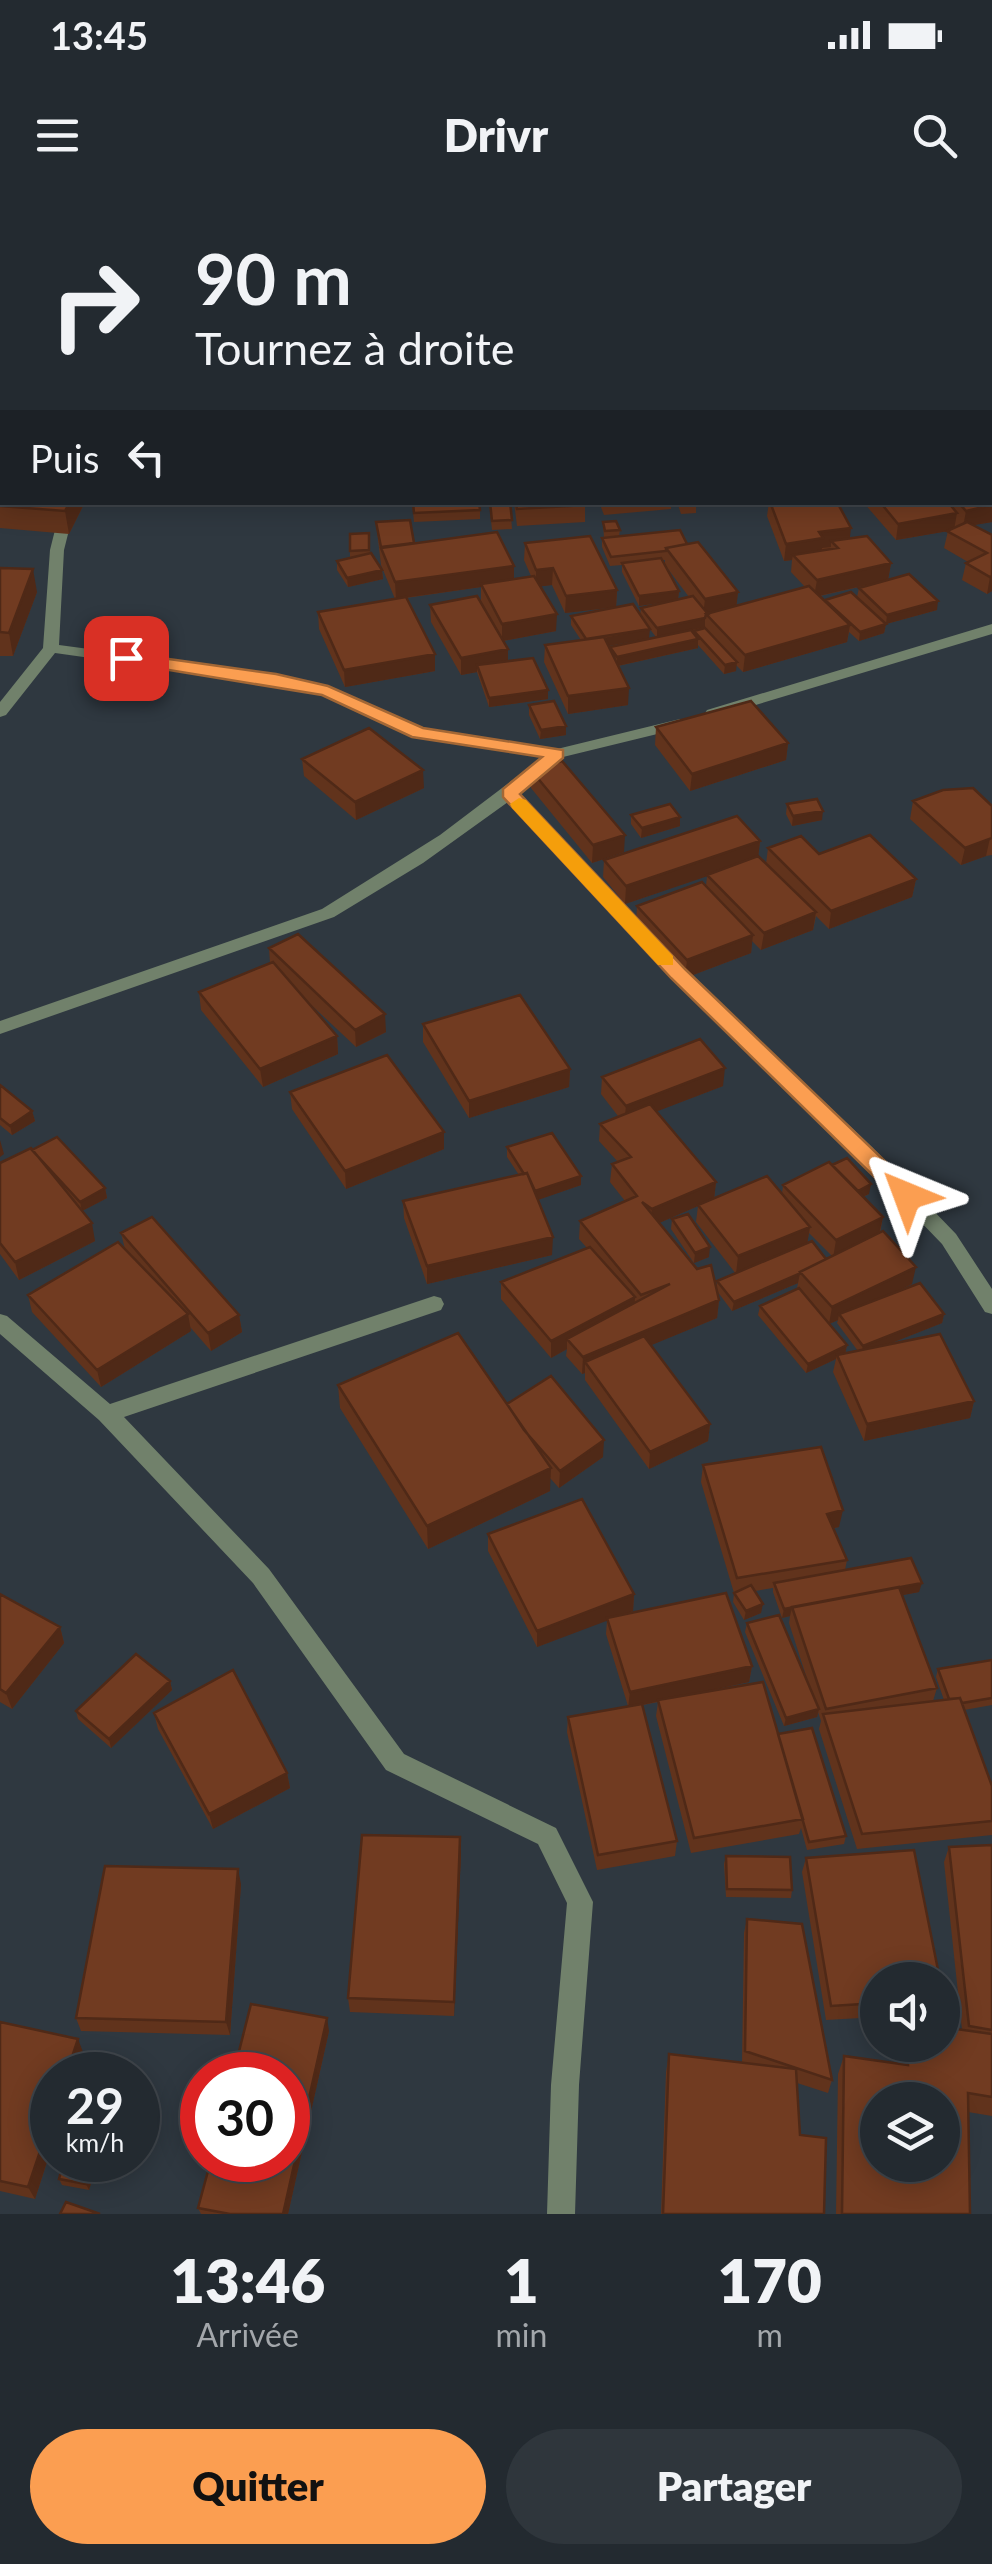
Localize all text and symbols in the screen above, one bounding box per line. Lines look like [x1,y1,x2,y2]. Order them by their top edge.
text: 13:45 [50,12,148,58]
icon: menu [30,108,85,163]
text: Drivr [444,108,548,162]
icon: search [907,108,962,163]
text: 90 m [195,236,352,320]
icon: right [30,240,160,370]
text: Tournez à droite [195,321,514,375]
icon: left [119,430,174,485]
text: Puis [30,435,99,481]
pin [84,616,169,701]
icon: arrive [99,631,154,686]
position arrow [855,1144,959,1248]
map controls [860,1962,960,2182]
button: sound [860,1962,960,2062]
speed limit sign: 30 [180,2052,310,2182]
text: 29 [66,2075,124,2135]
button: layers [860,2082,960,2182]
text: km/h [66,2127,124,2157]
text: 13:46 [170,2244,325,2316]
text: 1 [504,2244,539,2316]
text: 170 [717,2244,822,2316]
text: Arrivée [196,2315,299,2354]
text: min [495,2315,547,2354]
text: m [756,2315,783,2354]
button: Quitter [30,2429,486,2544]
button: Partager [506,2429,962,2544]

